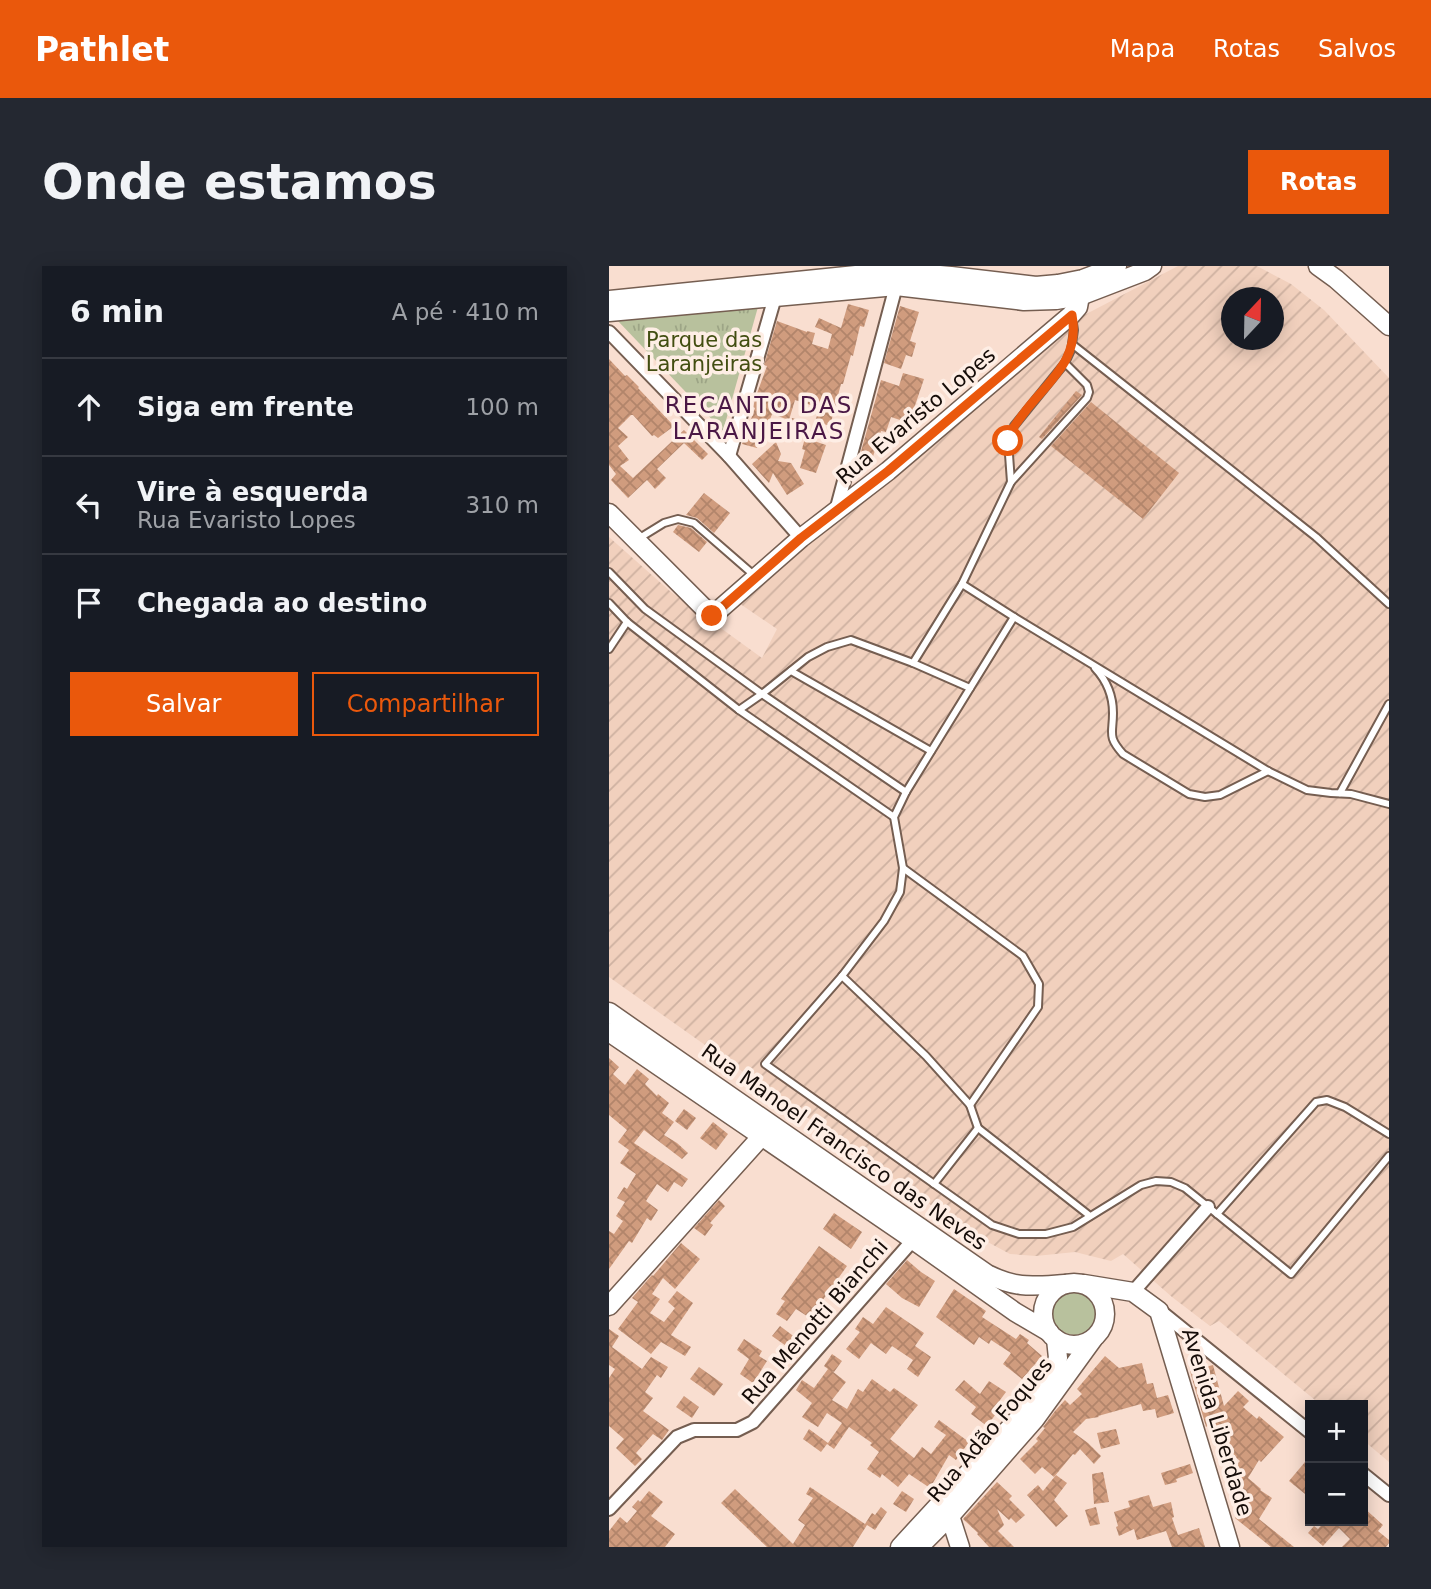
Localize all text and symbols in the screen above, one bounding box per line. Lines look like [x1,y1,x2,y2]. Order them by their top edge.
text: Pathlet [35,30,169,69]
text: Mapa [1110,35,1175,63]
text: Rotas [1213,35,1280,63]
text: Salvos [1318,35,1396,63]
button: Rotas [1248,150,1389,214]
text: Onde estamos [42,154,437,211]
north arrow [1221,287,1284,350]
text: 6 min [70,294,164,329]
text: A pé · 410 m [392,299,539,325]
park label: Parque das Laranjeiras [646,328,762,376]
street label: Rua Evaristo Lopes [832,343,1000,489]
icon: ahead [70,388,108,426]
text: Siga em frente [137,392,354,422]
district label: RECANTO DAS LARANJEIRAS [665,392,853,444]
text: 100 m [465,394,539,420]
route start [992,425,1023,456]
text: Vire à esquerda [137,477,369,507]
icon: left [70,486,108,524]
text: 310 m [465,492,539,518]
text: Rua Evaristo Lopes [137,507,356,533]
icon: arrive [70,584,108,622]
text: Chegada ao destino [137,588,427,618]
route end [696,600,727,631]
button: Salvar [70,672,298,736]
button: Compartilhar [312,672,539,736]
street label: Rua Manoel Francisco das Neves [697,1039,991,1255]
street label: Rua Menotti Bianchi [737,1235,893,1409]
street label: Avenida Liberdade [1177,1325,1257,1519]
street label: Rua Adão Foques [923,1353,1057,1507]
map controls [1305,1400,1368,1526]
button: + [1305,1400,1368,1463]
button: − [1305,1463,1368,1526]

